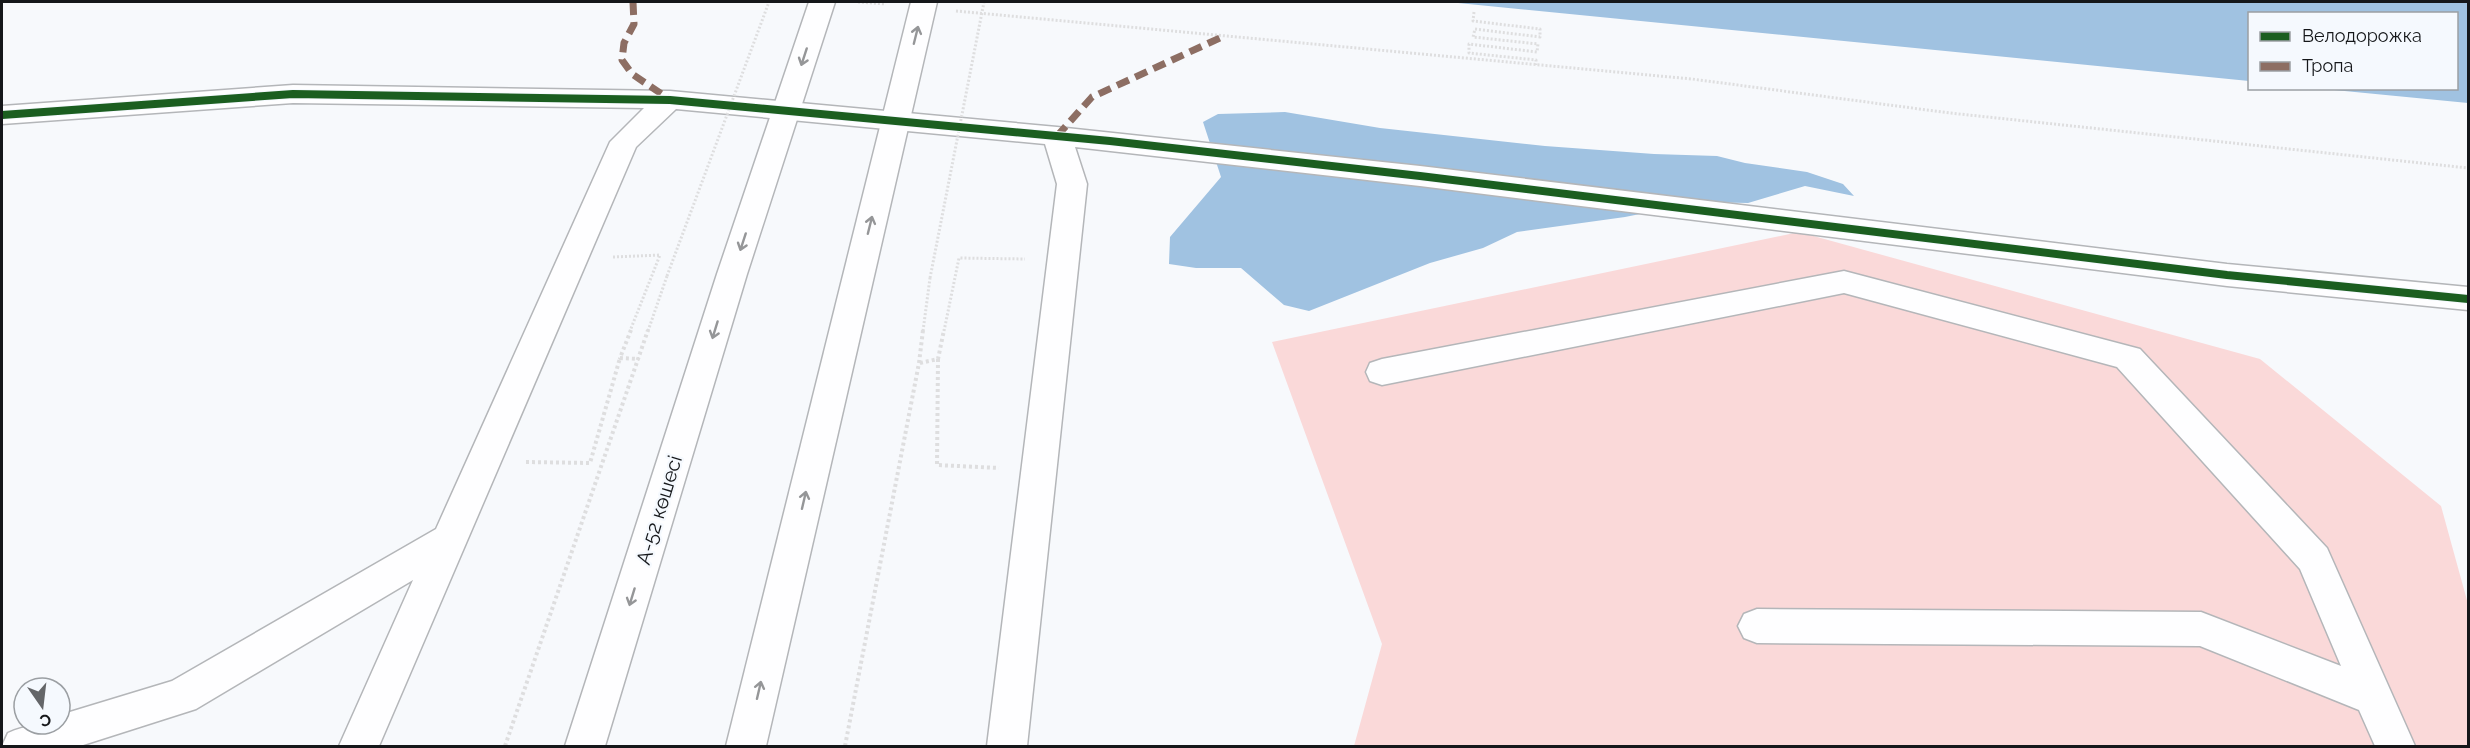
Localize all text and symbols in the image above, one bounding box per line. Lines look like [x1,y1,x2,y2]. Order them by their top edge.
legend [2248,12,2458,90]
text: Велодорожка [2302,25,2422,46]
one-way arrow [911,26,923,45]
one-way arrow [797,47,808,66]
text: Тропа [2302,55,2353,76]
one-way arrow [864,215,876,234]
one-way arrow [736,232,747,251]
one-way arrow [709,320,720,339]
street label: А-52 көшесі [631,452,687,568]
one-way arrow [799,491,811,510]
one-way arrow [626,587,637,606]
north arrow [12,676,72,736]
one-way arrow [754,680,766,699]
text: С [38,710,53,731]

